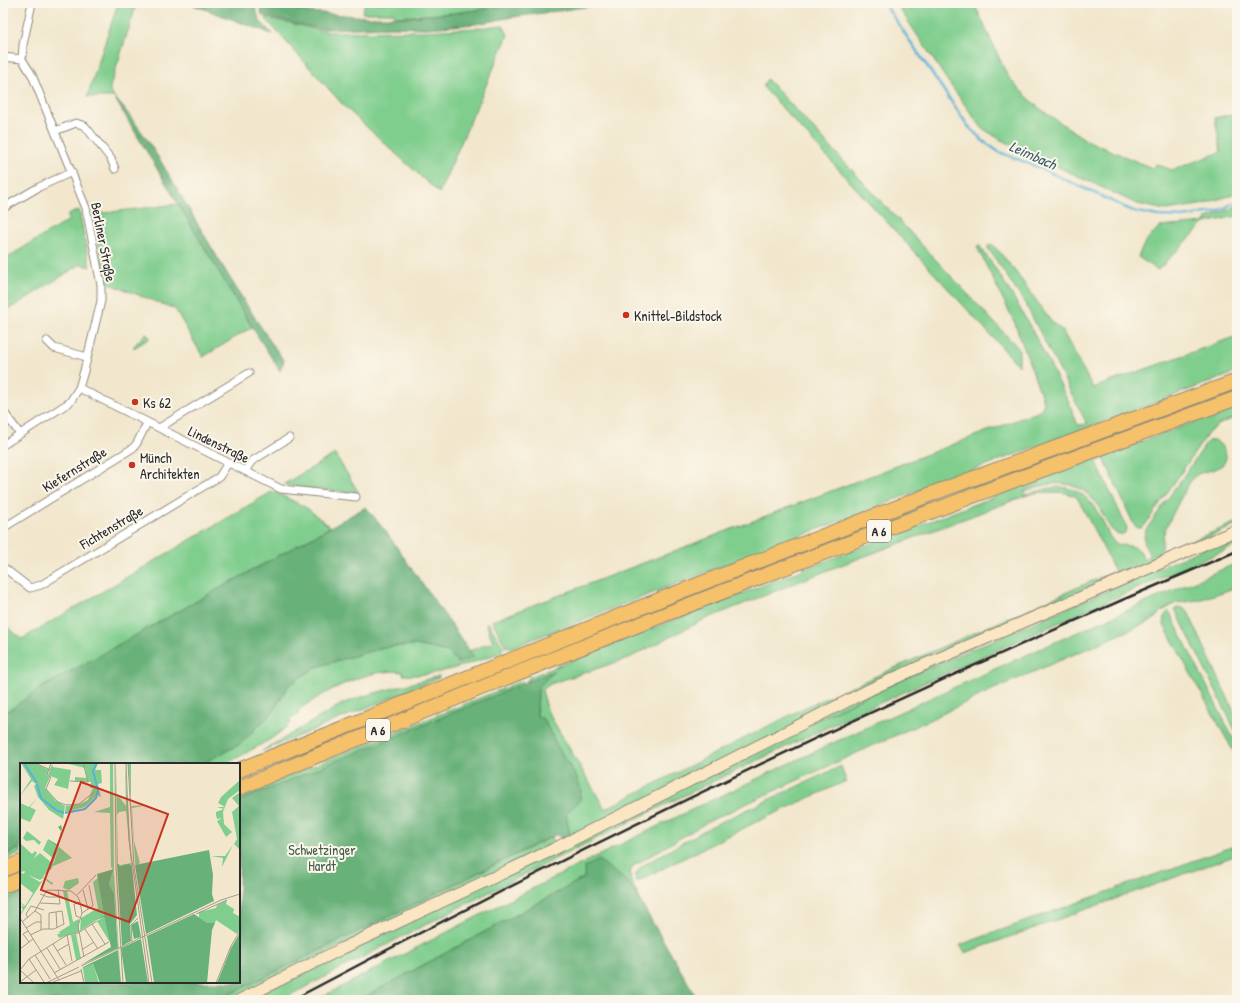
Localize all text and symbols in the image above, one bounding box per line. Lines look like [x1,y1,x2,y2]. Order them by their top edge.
water label: Leimbach [1006,135,1061,175]
street label: Berliner Straße [86,201,121,284]
place label: Knittel-Bildstock [634,306,722,325]
marker: Knittel-Bildstock [621,310,631,320]
place label: Ks 62 [143,393,172,412]
marker: Ks 62 [130,397,140,407]
street label: Lindenstraße [185,421,253,468]
street label: Kiefernstraße [38,442,111,497]
place label: Münch Architekten [140,448,200,483]
marker: Münch Architekten [127,460,137,470]
street label: Fichtenstraße [75,500,147,555]
road number: A 6 [867,520,891,542]
road number: A 6 [366,719,390,741]
inset map [20,763,240,983]
park label: Schwetzinger Hardt [288,840,356,875]

